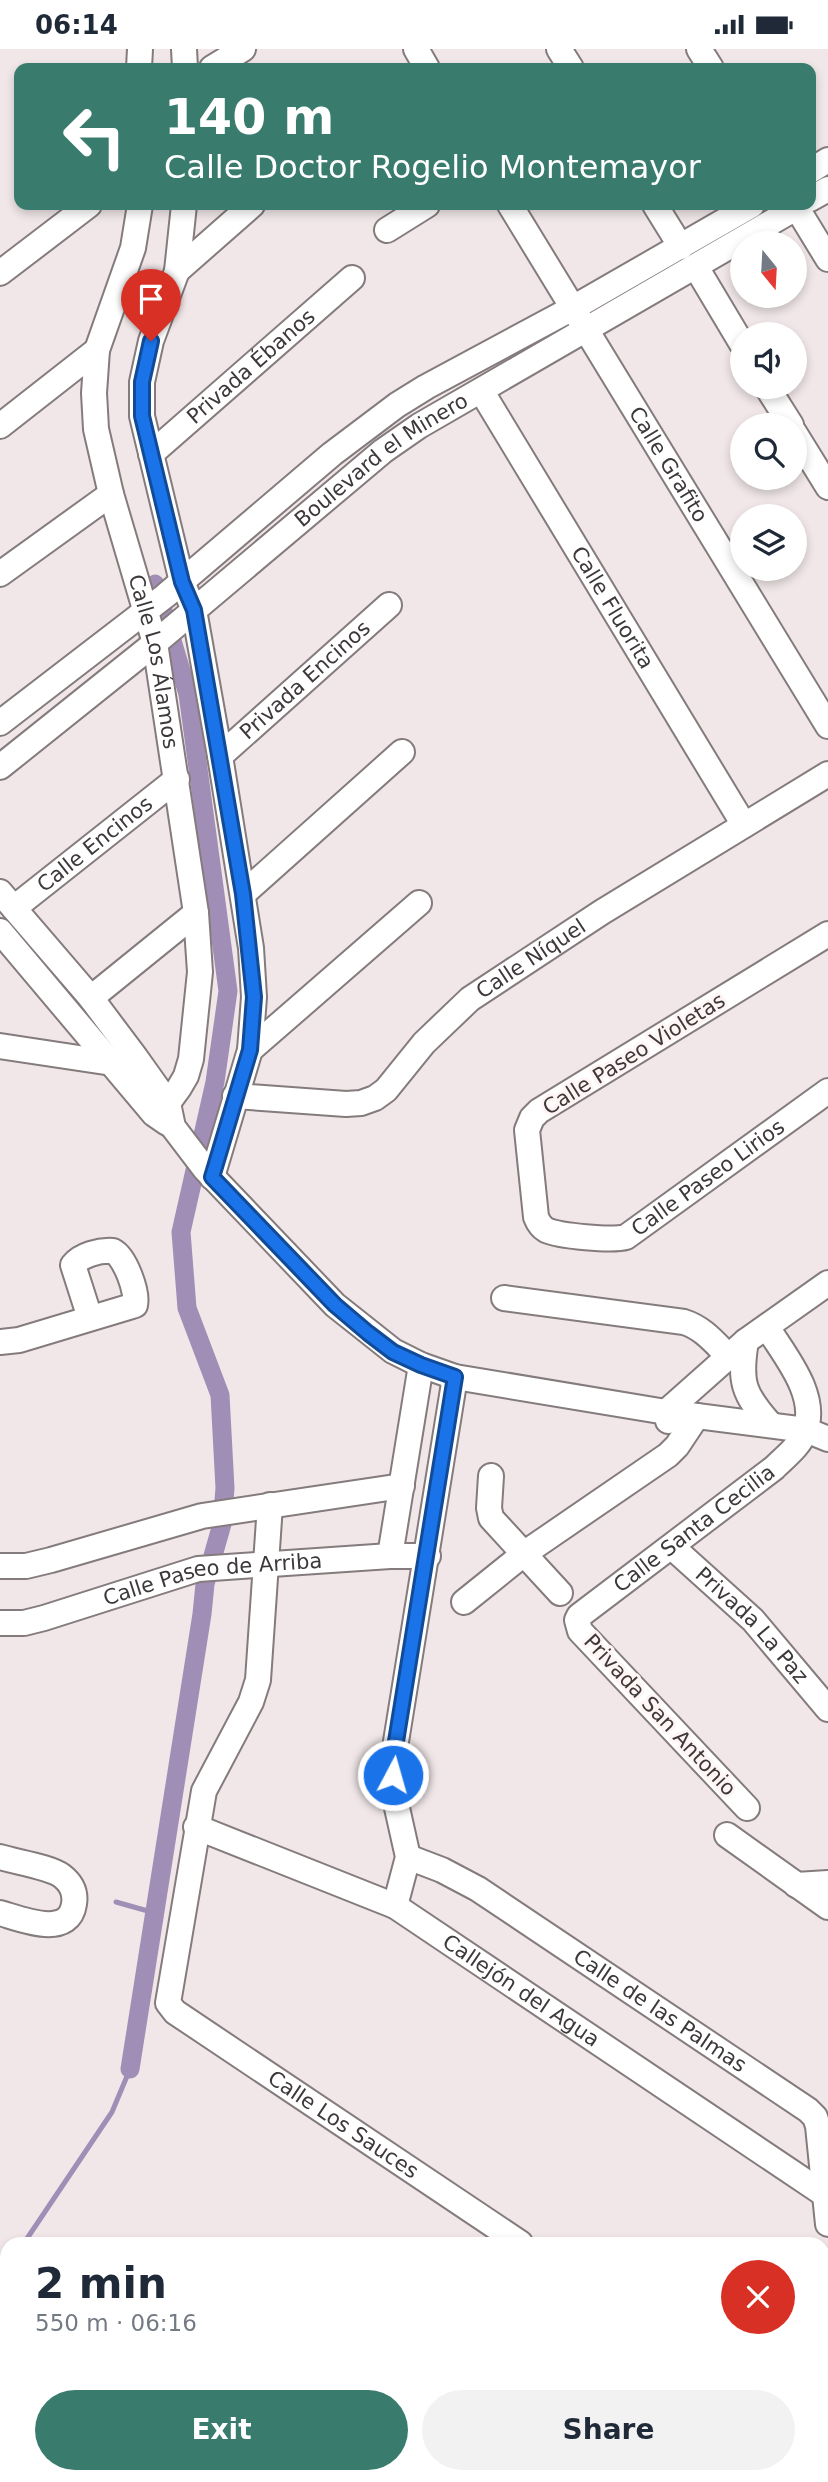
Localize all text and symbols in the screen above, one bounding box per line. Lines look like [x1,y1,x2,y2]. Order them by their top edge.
text: 06:14 [35,10,118,40]
text: 140 m [164,89,334,146]
icon: left [49,91,140,182]
text: Calle Doctor Rogelio Montemayor [164,148,701,186]
north arrow [730,231,807,308]
map controls [730,231,807,581]
pin [121,269,181,341]
icon: arrive [132,280,170,318]
street label: Privada Ébanos [182,304,320,429]
button: sound [730,322,807,399]
street label: Boulevard el Minero [290,388,472,532]
street label: Calle Grafito [624,402,713,527]
button: search [730,413,807,490]
button: layers [730,504,807,581]
street label: Calle Fluorita [566,542,659,673]
street label: Calle Los Álamos [123,572,183,751]
street label: Privada Encinos [235,616,375,744]
street label: Calle Encinos [32,791,157,897]
street label: Calle Níquel [472,914,590,1003]
street label: Calle Paseo Violetas [539,988,729,1120]
street label: Calle Paseo Lirios [627,1114,789,1241]
street label: Calle Santa Cecilia [609,1460,780,1597]
street label: Calle Paseo de Arriba [100,1549,323,1610]
street label: Privada La Paz [691,1562,813,1688]
street label: Privada San Antonio [579,1629,741,1801]
position arrow [356,1738,430,1812]
street label: Callejón del Agua [438,1930,604,2052]
street label: Calle de las Palmas [569,1944,751,2077]
street label: Calle Los Sauces [264,2066,423,2183]
text: 2 min [35,2259,167,2308]
button: close [721,2260,795,2334]
text: 550 m · 06:16 [35,2310,197,2336]
button: Exit [35,2390,408,2470]
button: Share [422,2390,795,2470]

